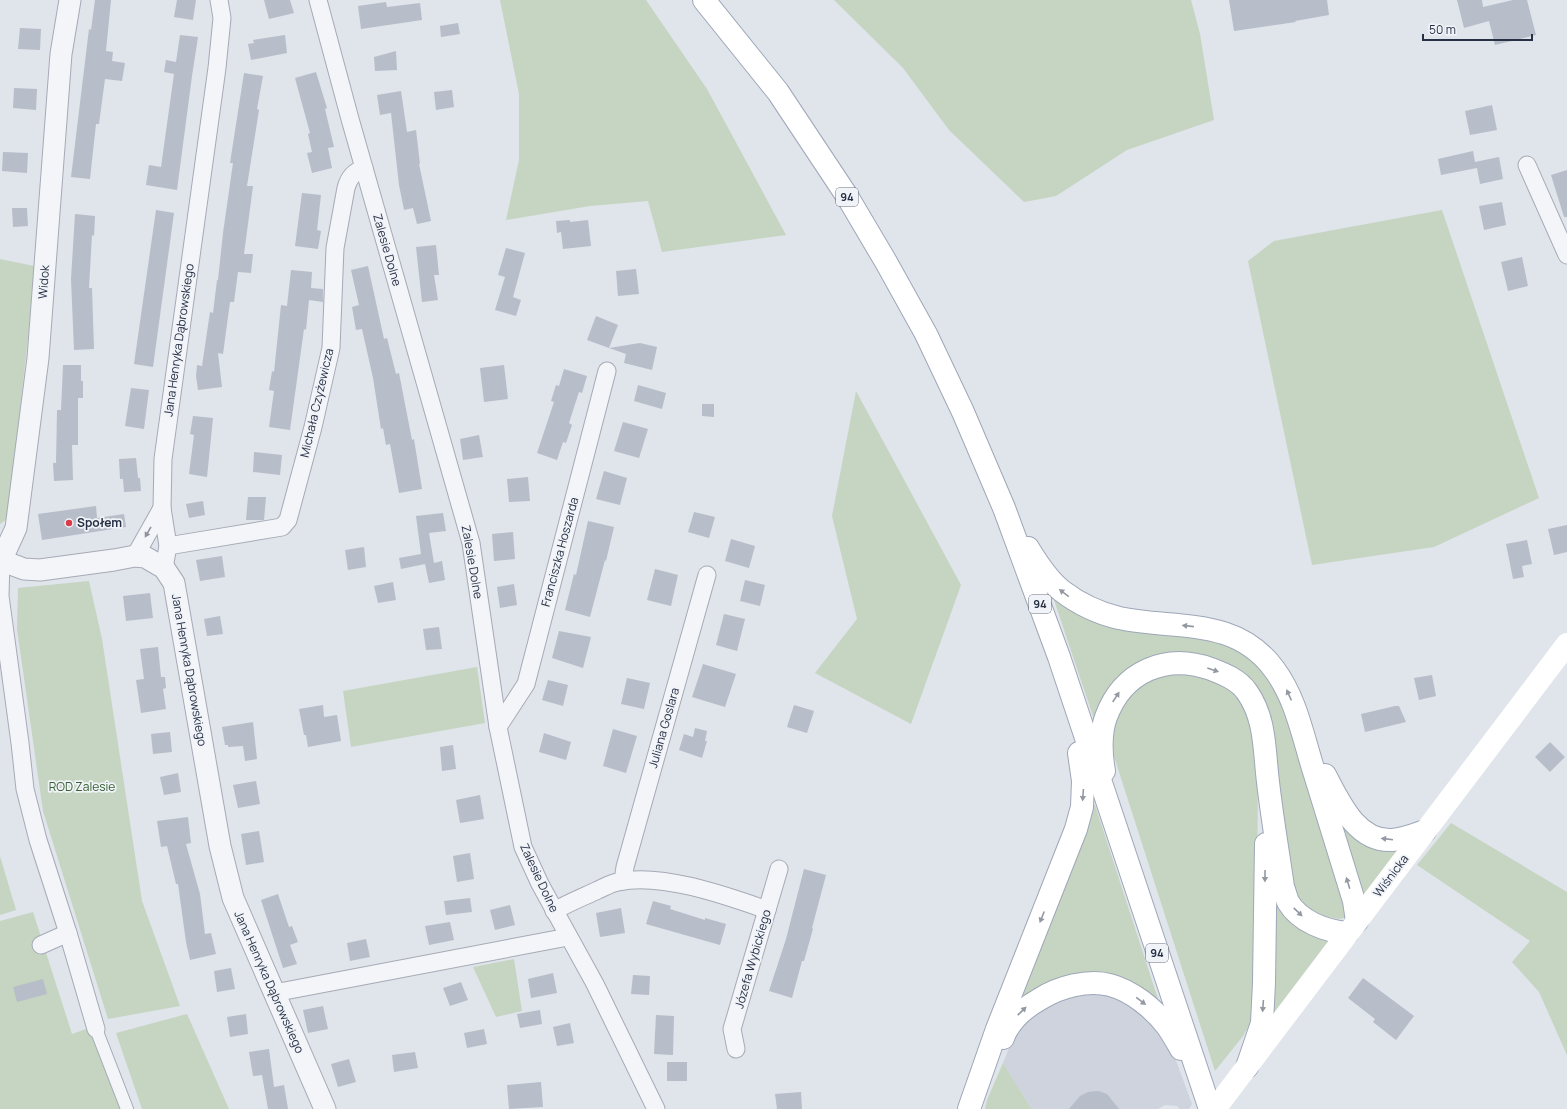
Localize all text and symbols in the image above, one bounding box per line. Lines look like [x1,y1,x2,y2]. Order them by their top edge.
scale bar [1423,16,1532,42]
text: 50 m [1429,21,1456,38]
road number: 94 [836,188,858,206]
street label: Zalesie Dolne [369,212,406,288]
street label: Jana Henryka Dąbrowskiego [159,262,198,418]
street label: Widok [34,263,53,299]
street label: Michała Czyżewicza [296,347,337,459]
street label: Franciszka Hoszarda [537,495,582,609]
place label: Społem [77,514,122,531]
marker: Społem [64,518,74,528]
street label: Zalesie Dolne [458,524,487,600]
one-way arrow [145,526,152,538]
one-way arrow [1059,589,1070,597]
street label: Jana Henryka Dąbrowskiego [168,592,211,747]
road number: 94 [1029,595,1051,613]
one-way arrow [1182,623,1194,629]
one-way arrow [1207,667,1219,673]
street label: Juliana Goslara [644,686,683,770]
one-way arrow [1286,690,1292,701]
one-way arrow [1113,691,1120,703]
park label: ROD Zalesie [49,778,115,795]
one-way arrow [1079,789,1086,801]
one-way arrow [1381,835,1394,842]
street label: Zalesie Dolne [516,840,563,915]
street label: Wiśnicka [1369,851,1412,900]
one-way arrow [1262,870,1268,883]
one-way arrow [1345,876,1351,888]
street label: Józefa Wybickiego [730,907,775,1010]
one-way arrow [1293,907,1303,917]
street label: Jana Henryka Dąbrowskiego [230,908,309,1056]
one-way arrow [1038,912,1044,924]
road number: 94 [1146,944,1168,962]
one-way arrow [1135,997,1146,1005]
one-way arrow [1260,1000,1266,1013]
one-way arrow [1017,1006,1027,1016]

